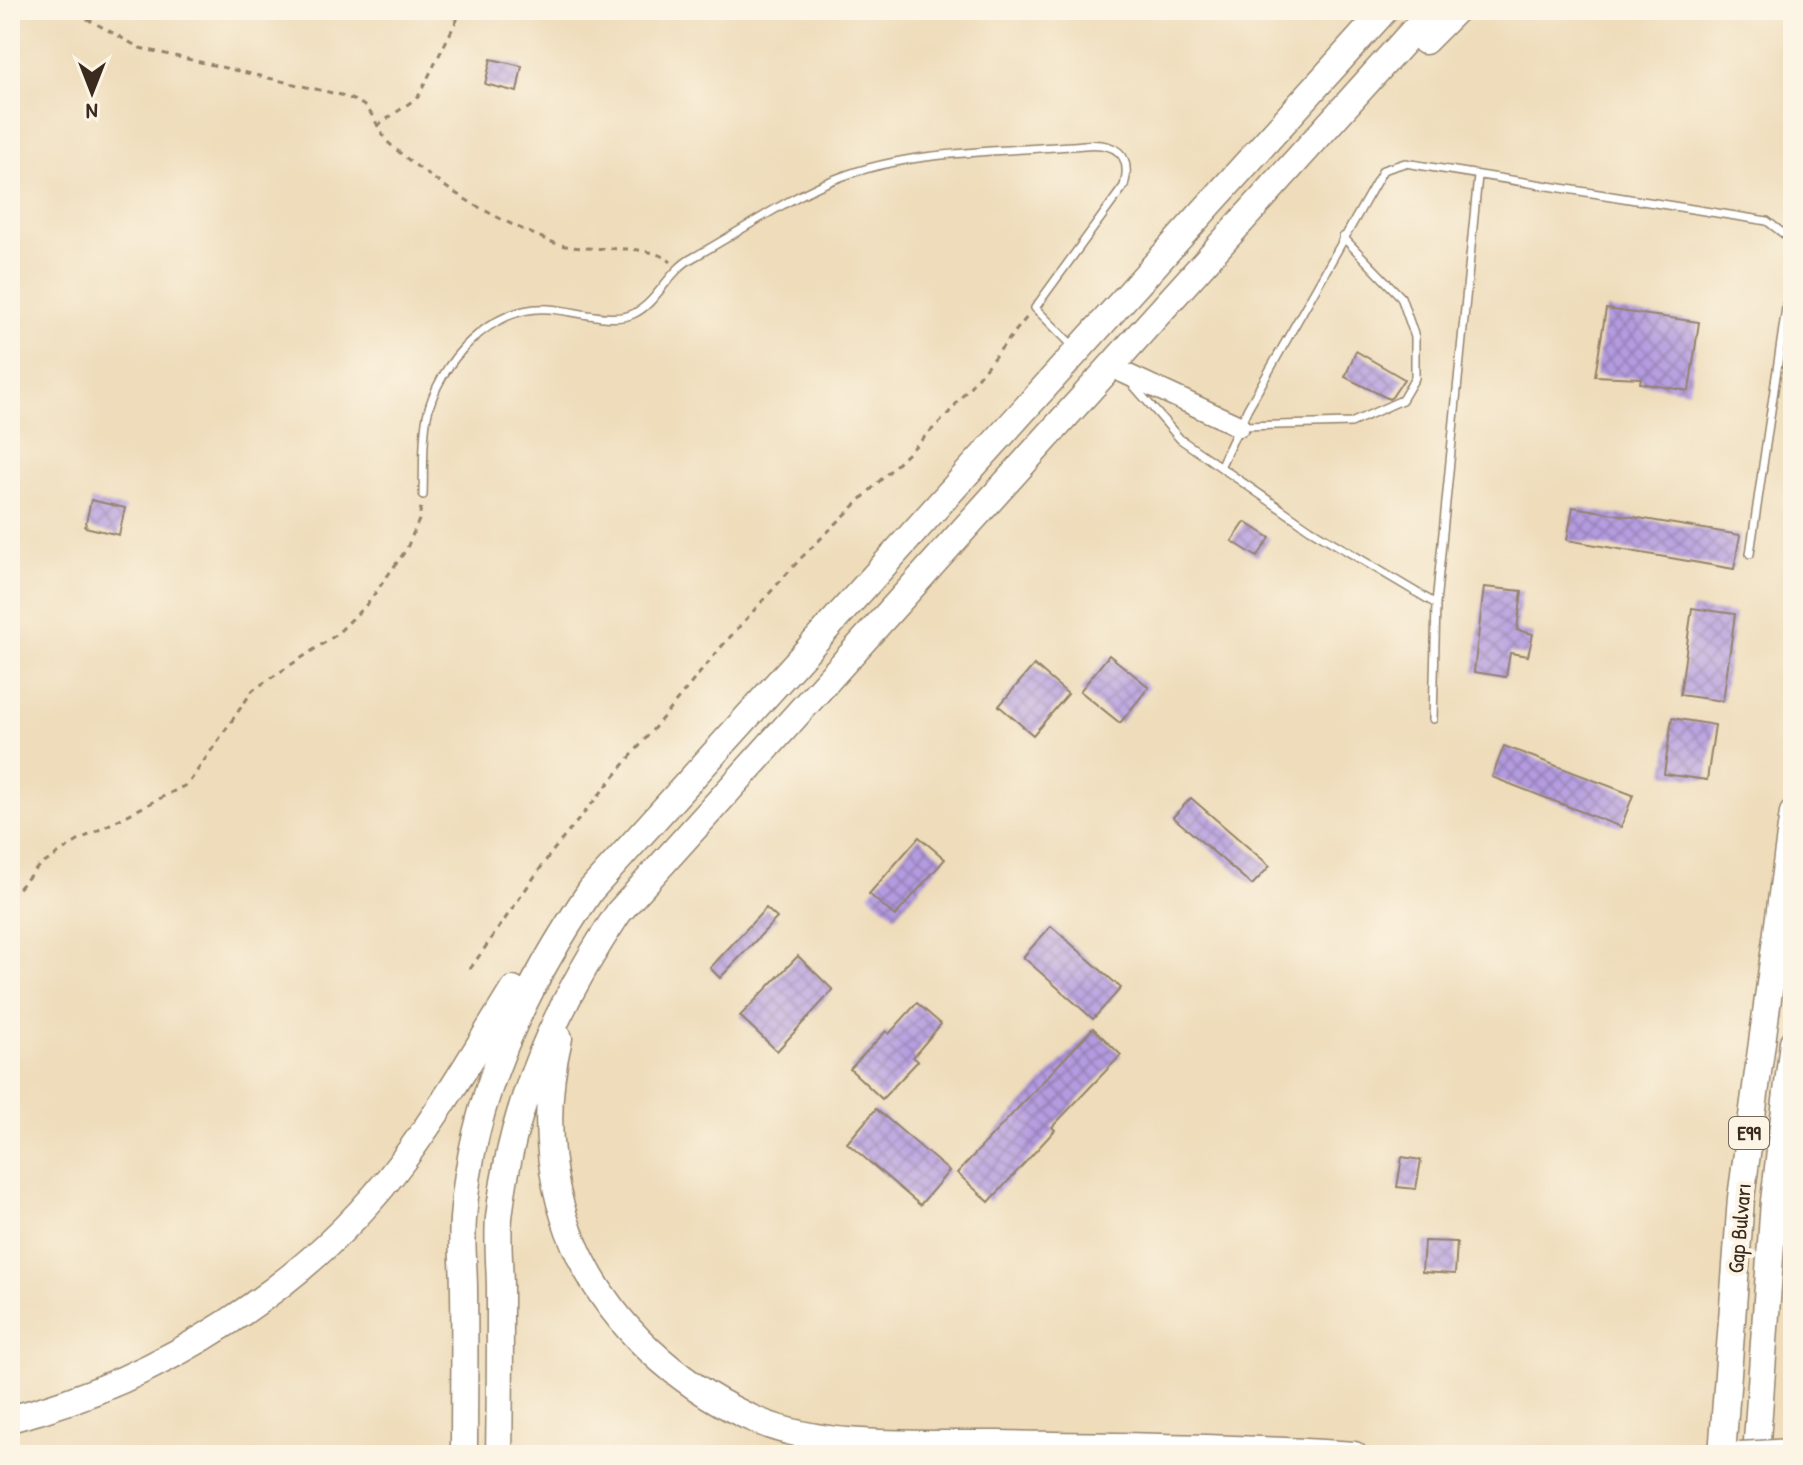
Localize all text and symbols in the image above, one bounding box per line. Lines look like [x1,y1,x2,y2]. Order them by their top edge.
north arrow [52,52,132,132]
text: N [86,97,98,127]
road number: E99 [1729,1117,1769,1149]
street label: Gap Bulvarı [1720,1182,1758,1274]

